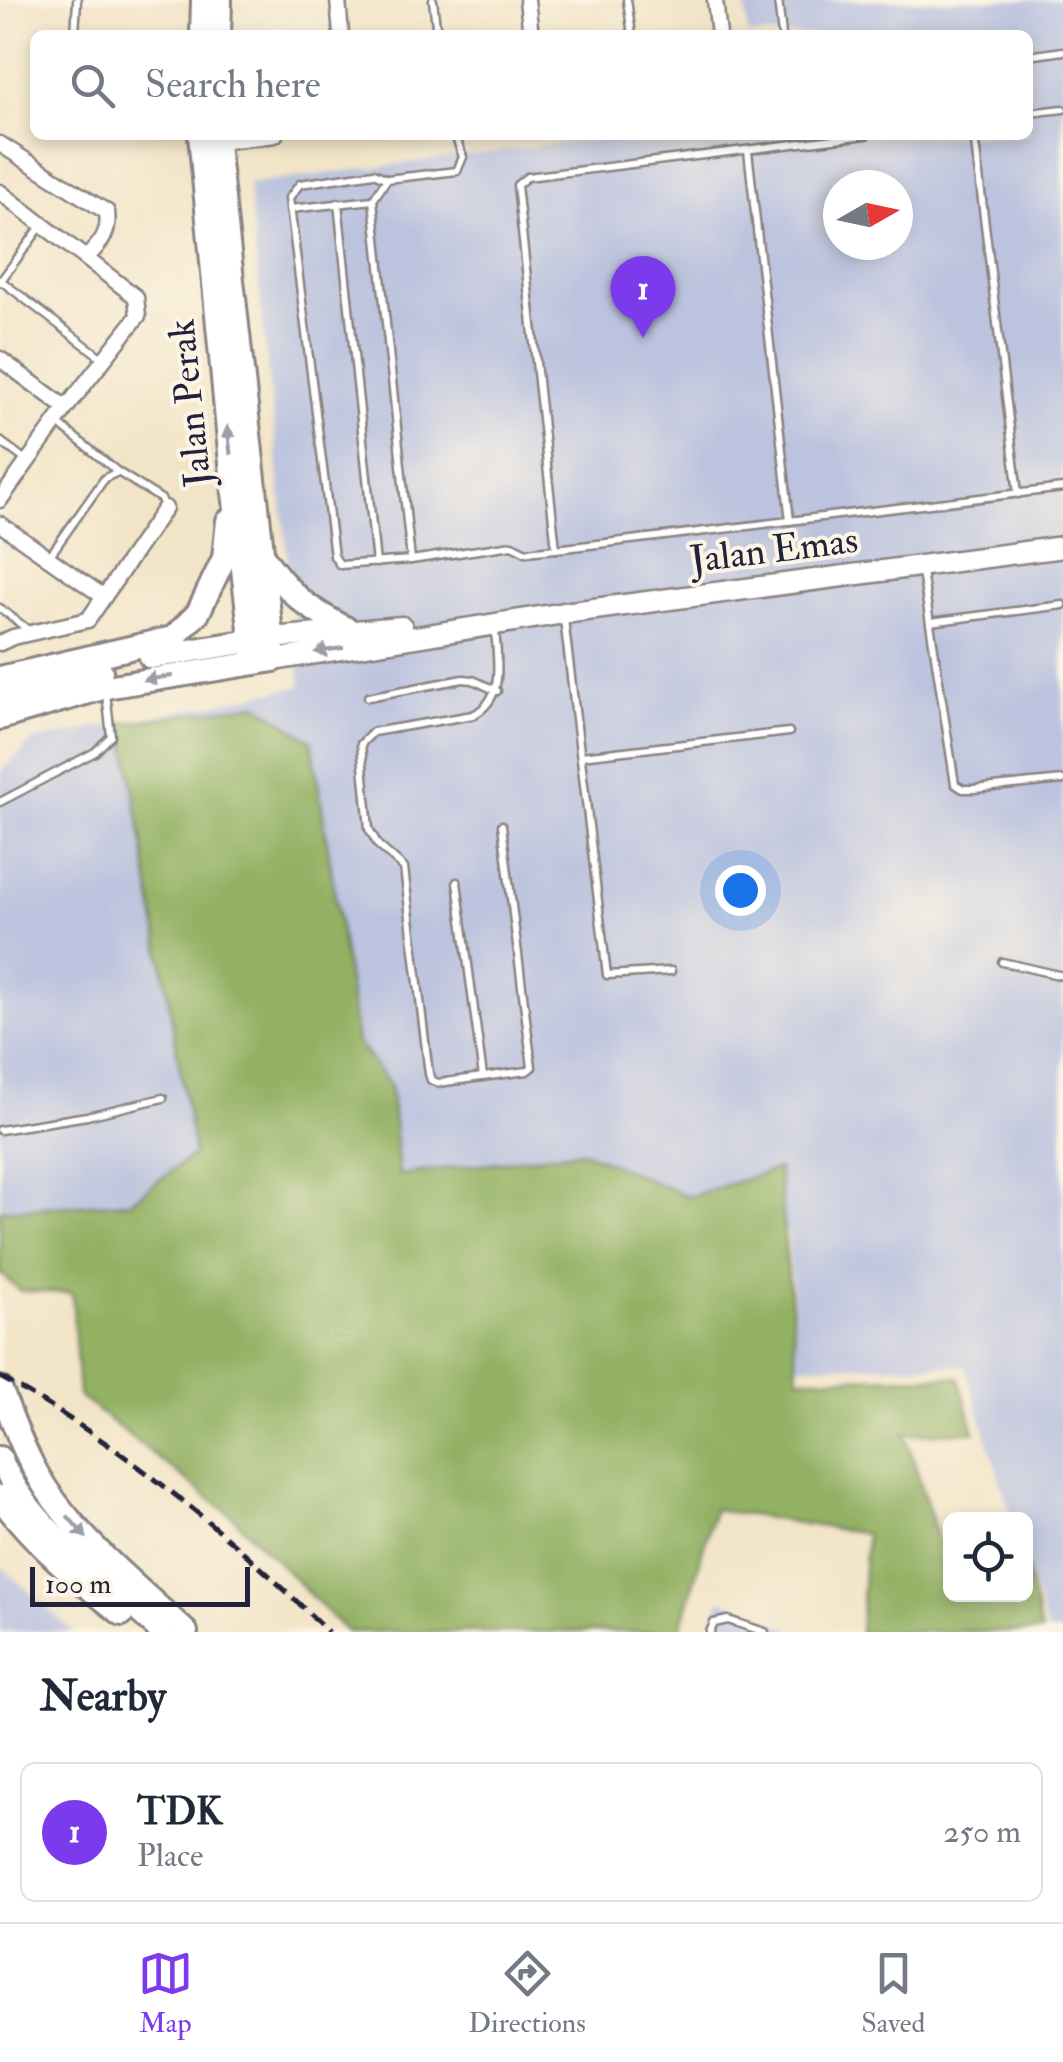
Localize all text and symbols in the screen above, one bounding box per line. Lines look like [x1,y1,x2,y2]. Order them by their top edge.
search box [30,30,1033,140]
icon: search [65,58,120,113]
text: Search here [145,61,321,109]
north arrow [823,170,913,260]
pin: 1 [610,255,676,338]
street label: Jalan Perak [157,317,223,490]
one-way arrow [220,423,236,455]
street label: Jalan Emas [686,516,861,584]
one-way arrow [313,643,344,658]
one-way arrow [141,671,173,687]
your location [715,865,766,916]
map controls [943,1512,1033,1602]
button: locate [943,1512,1033,1602]
one-way arrow [65,1514,87,1539]
scale bar [30,1562,250,1606]
text: 100 m [45,1567,111,1602]
text: Nearby [40,1671,166,1723]
text: TDK [137,1788,222,1836]
text: 1 [69,1812,80,1852]
text: 250 m [943,1812,1021,1852]
text: Place [137,1836,203,1876]
tab: Map [138,1946,193,2041]
tab: Directions [468,1946,586,2041]
tab: Saved [861,1946,925,2041]

